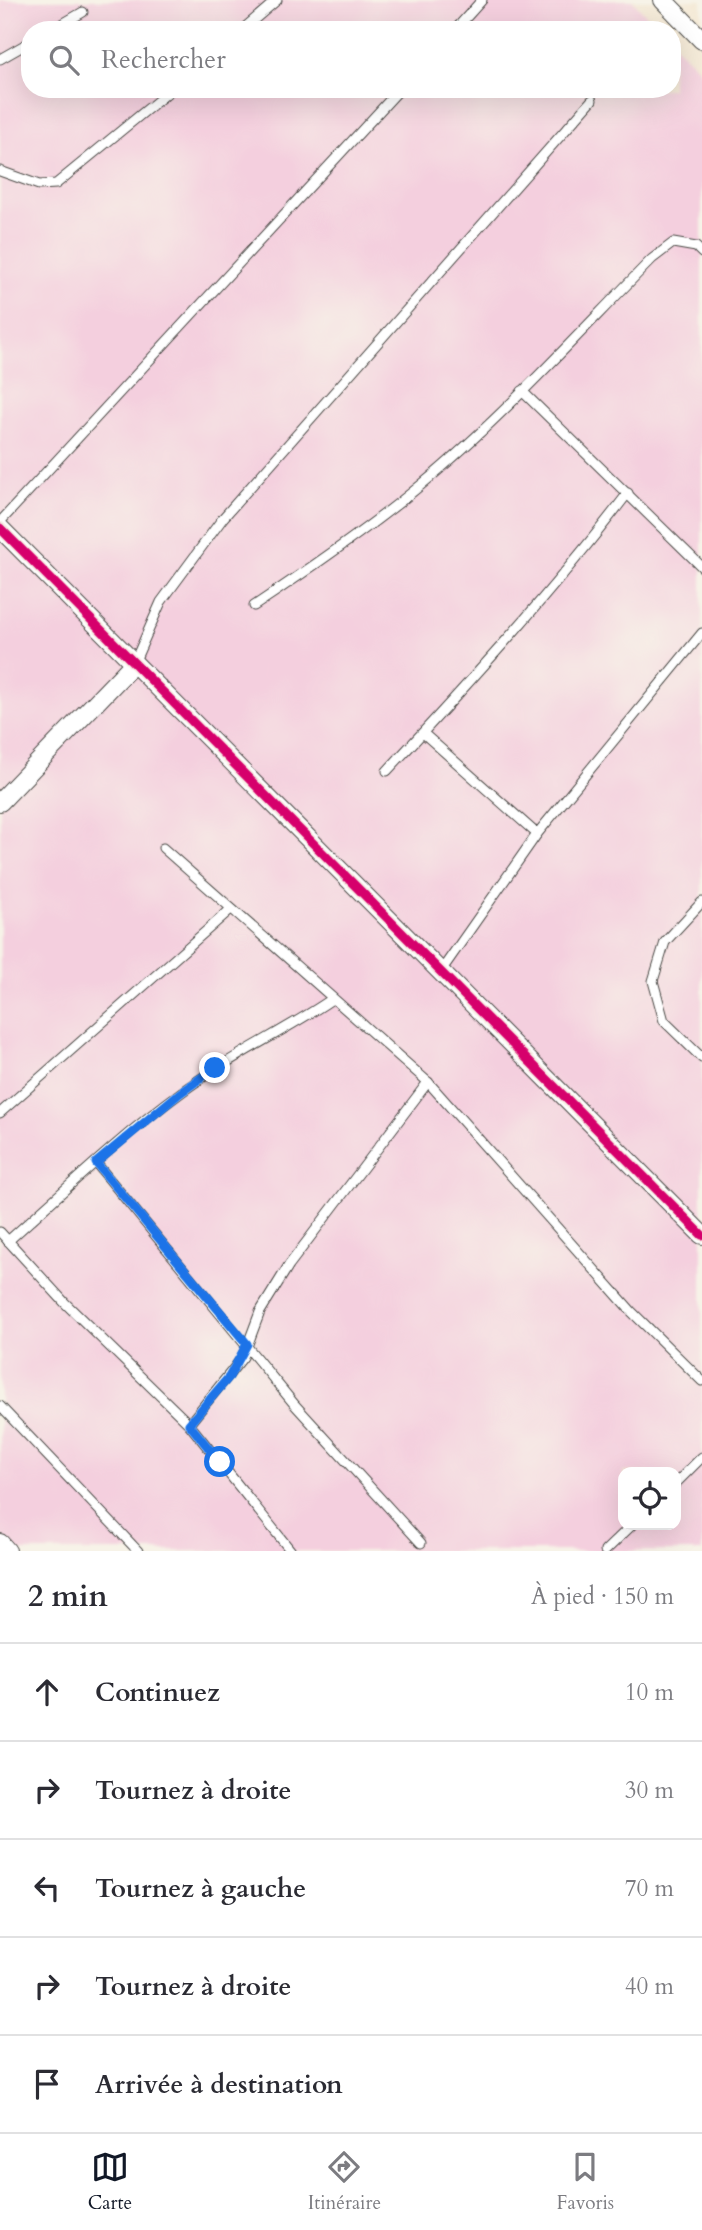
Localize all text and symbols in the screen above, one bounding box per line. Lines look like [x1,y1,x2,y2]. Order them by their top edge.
search box [21,21,681,98]
icon: search [45,41,83,79]
text: Rechercher [101,42,226,77]
route end [199,1052,230,1083]
route start [204,1446,235,1477]
map controls [618,1467,681,1530]
button: locate [618,1467,681,1530]
text: 2 min [28,1576,108,1617]
text: À pied · 150 m [531,1581,674,1612]
icon: ahead [28,1673,66,1711]
text: Continuez [95,1675,220,1710]
text: 10 m [625,1677,674,1708]
icon: right [28,1771,66,1809]
text: Tournez à droite [95,1773,291,1808]
text: 30 m [625,1775,674,1806]
icon: left [28,1869,66,1907]
text: Tournez à gauche [95,1871,306,1906]
text: 70 m [625,1873,674,1904]
icon: right [28,1967,66,2005]
text: Tournez à droite [95,1969,291,2004]
text: 40 m [625,1971,674,2002]
icon: arrive [28,2065,66,2103]
text: Arrivée à destination [95,2067,343,2102]
tab: Carte [88,2148,132,2216]
tab: Itinéraire [308,2148,381,2216]
tab: Favoris [557,2148,614,2216]

